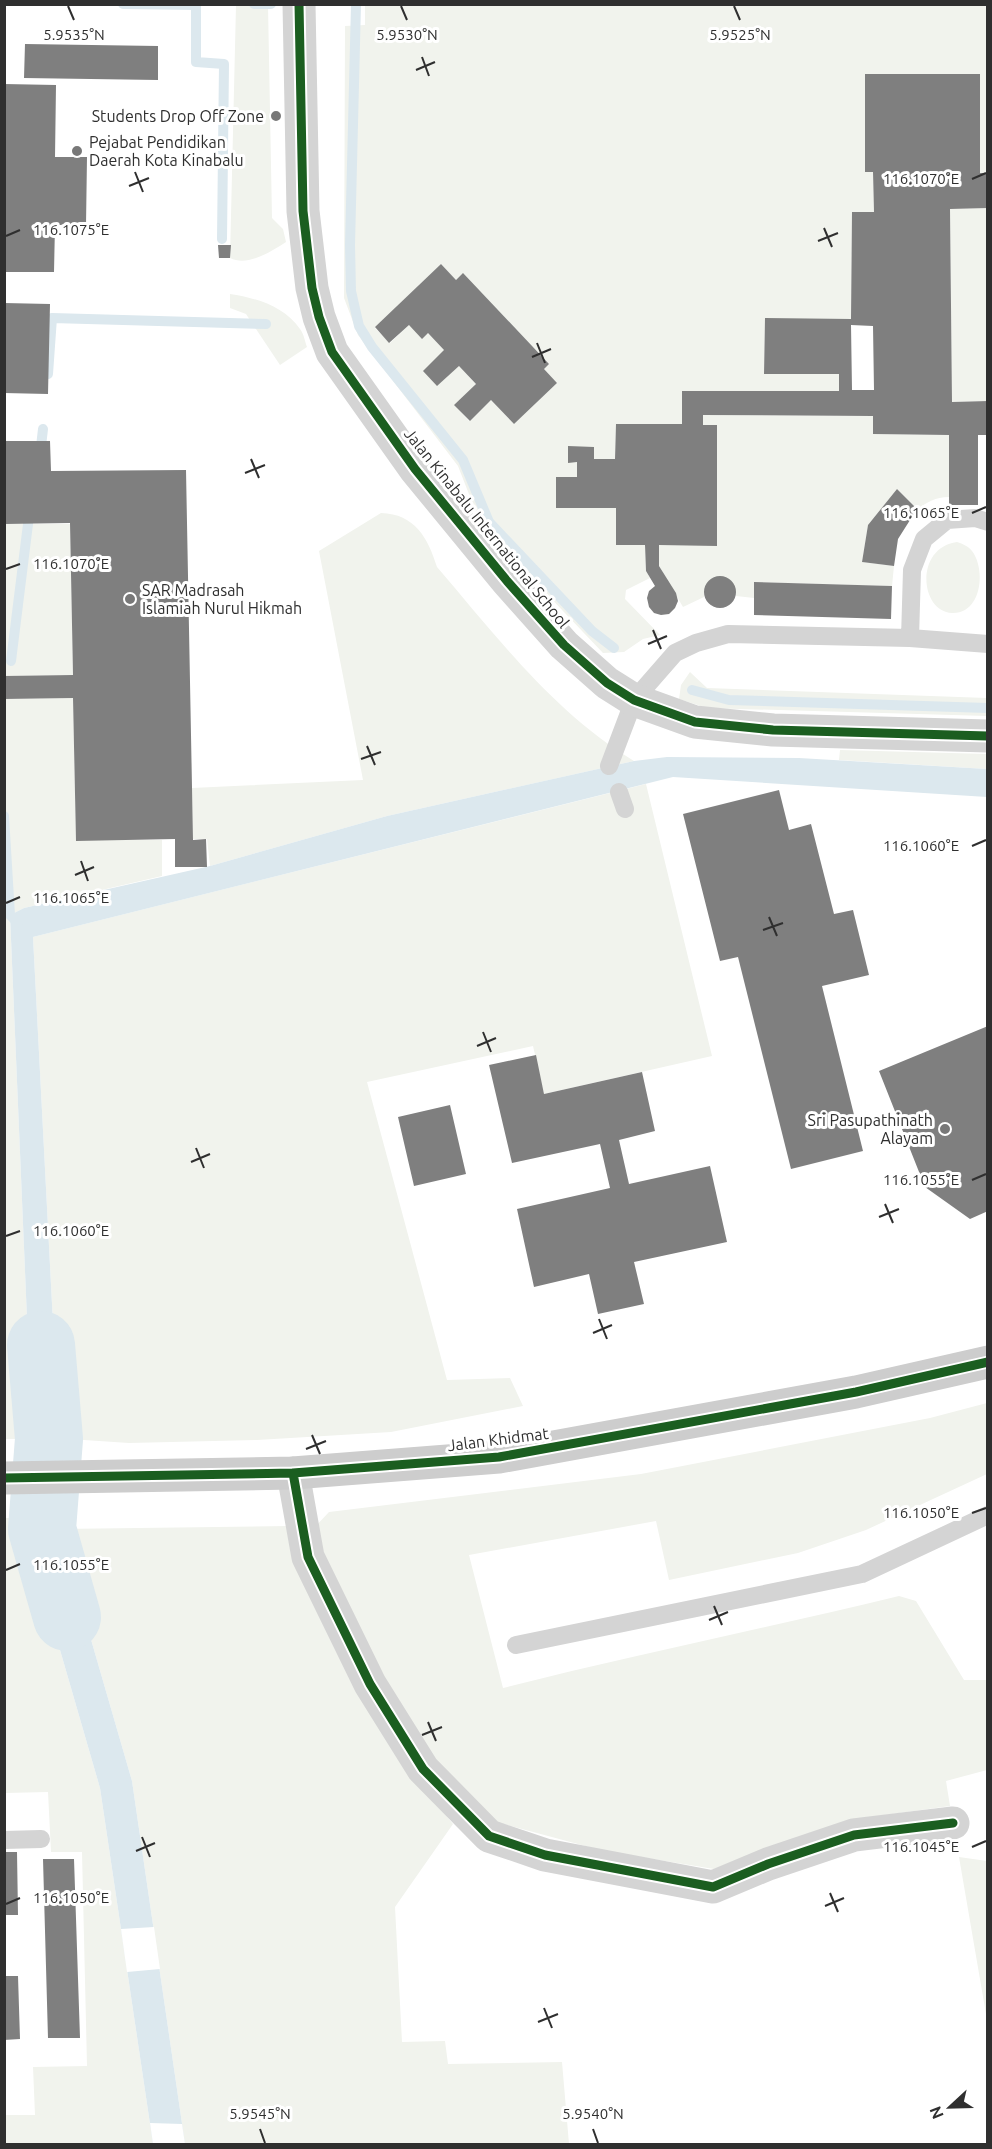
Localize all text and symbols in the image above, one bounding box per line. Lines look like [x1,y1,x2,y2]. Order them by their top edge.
text: 5.9535°N [43,26,105,43]
text: 5.9530°N [376,26,438,43]
text: 5.9525°N [709,26,771,43]
place label: Students Drop Off Zone [92,107,264,125]
marker: Students Drop Off Zone [269,109,283,123]
place label: Pejabat Pendidikan Daerah Kota Kinabalu [89,133,244,169]
marker: Pejabat Pendidikan Daerah Kota Kinabalu [70,144,84,158]
text: 116.1070°E [883,170,959,187]
text: 116.1075°E [33,221,109,238]
street label: Jalan Kinabalu International School [401,425,573,631]
text: 116.1065°E [883,504,959,521]
text: 116.1070°E [33,555,109,572]
place label: SAR Madrasah Islamiah Nurul Hikmah [142,581,302,617]
marker: SAR Madrasah Islamiah Nurul Hikmah [123,592,137,606]
text: 116.1060°E [883,837,959,854]
text: 116.1065°E [33,889,109,906]
place label: Sri Pasupathinath Alayam [808,1111,933,1147]
marker: Sri Pasupathinath Alayam [938,1122,952,1136]
text: 116.1055°E [883,1171,959,1188]
text: 116.1060°E [33,1222,109,1239]
street label: Jalan Khidmat [446,1424,550,1454]
text: 116.1050°E [883,1504,959,1521]
text: 116.1055°E [33,1556,109,1573]
text: 116.1045°E [883,1838,959,1855]
text: 116.1050°E [33,1889,109,1906]
north arrow [920,2077,980,2137]
text: N [926,2104,947,2122]
text: 5.9545°N [229,2105,291,2122]
text: 5.9540°N [562,2105,624,2122]

